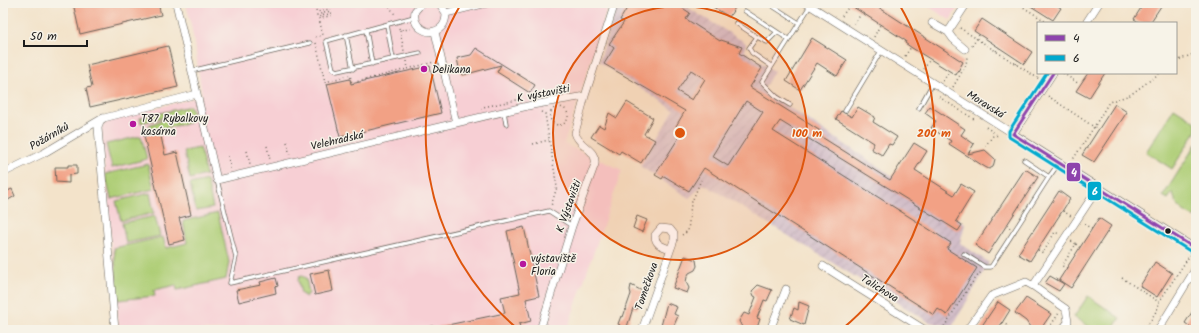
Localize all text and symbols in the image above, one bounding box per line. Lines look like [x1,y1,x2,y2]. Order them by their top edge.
scale bar [24,22,87,48]
legend [1037,22,1177,74]
text: 50 m [30,27,57,46]
text: 4 [1073,29,1080,48]
text: 6 [1073,49,1080,68]
place label: Delikana [432,61,471,79]
marker: Delikana [419,64,429,74]
street label: K výstavišti [515,80,572,108]
street label: Moravská [963,86,1010,125]
place label: T87 Rybalkovy kasárna [141,110,209,141]
street label: Požárníků [26,118,73,156]
marker: T87 Rybalkovy kasárna [128,119,138,129]
text: 100 m [792,124,822,143]
text: 200 m [917,124,951,143]
street label: Velehradská [309,126,367,156]
centre of rings [673,126,687,140]
line badge: 4 [1066,162,1081,182]
text: 4 [1071,164,1077,182]
street label: K Výstavišti [551,177,587,235]
line badge: 6 [1087,181,1102,201]
text: 6 [1092,183,1098,201]
unlabelled marker [1163,226,1173,236]
place label: výstaviště Floria [531,250,577,281]
marker: výstaviště Floria [518,259,528,269]
street label: Tomečkova [630,260,664,313]
street label: Talichova [857,270,902,308]

